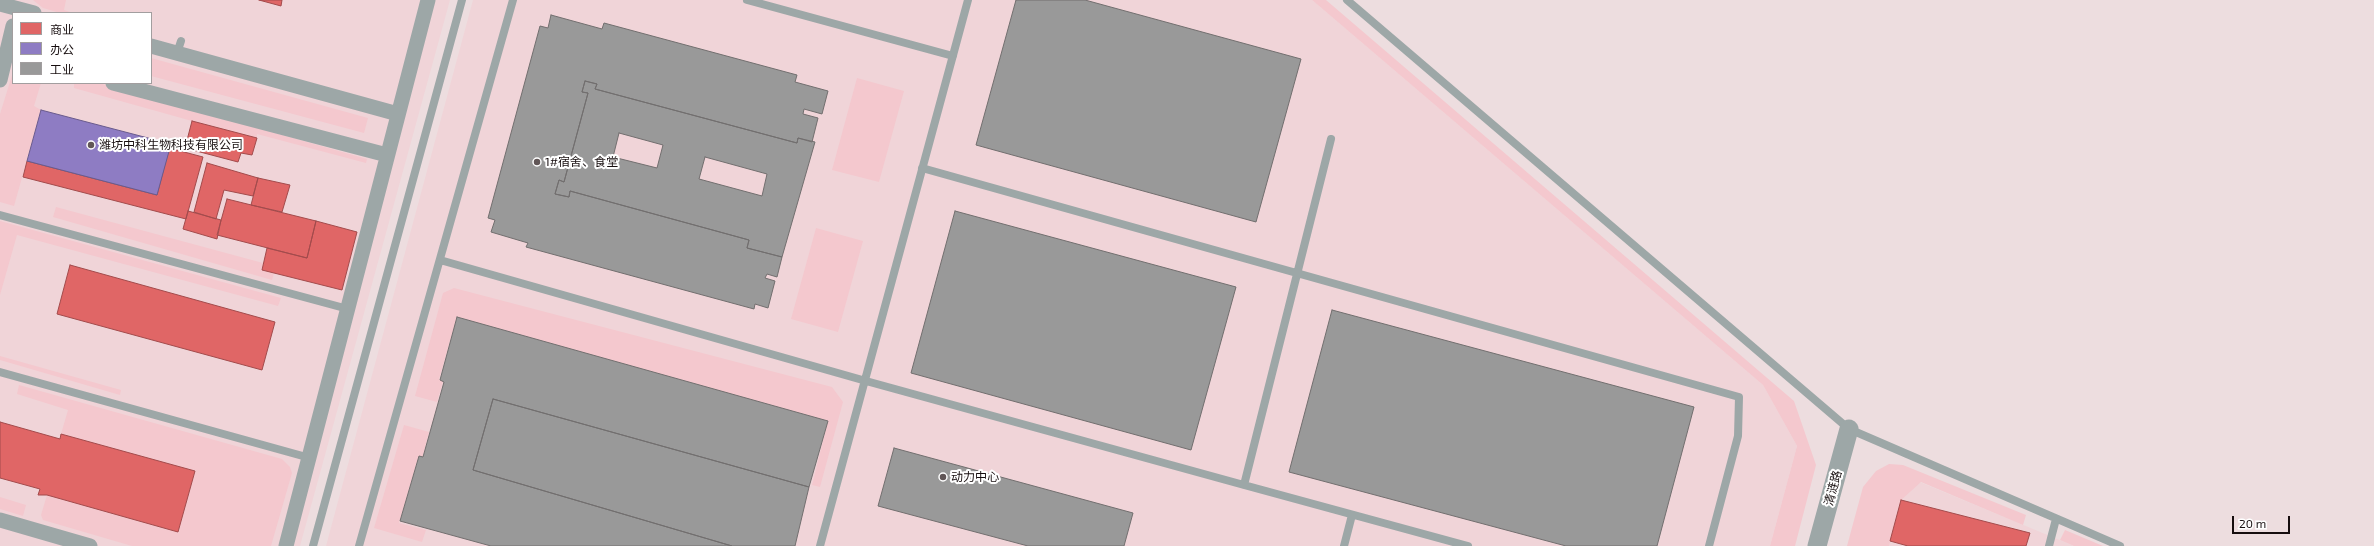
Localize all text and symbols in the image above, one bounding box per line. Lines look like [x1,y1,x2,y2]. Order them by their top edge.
legend [12,12,152,84]
text: 商业 [50,22,74,36]
text: 办公 [50,42,74,56]
text: 工业 [50,62,74,76]
place label: 潍坊中科生物科技有限公司 [99,138,243,152]
marker: 潍坊中科生物科技有限公司 [86,140,96,150]
place label: 1#宿舍、食堂 [545,155,618,169]
marker: 1#宿舍、食堂 [532,157,542,167]
street label: 清涟路 [1821,469,1845,507]
place label: 动力中心 [951,470,999,484]
marker: 动力中心 [938,472,948,482]
scale bar [2234,508,2292,534]
text: 20 m [2239,516,2266,530]

